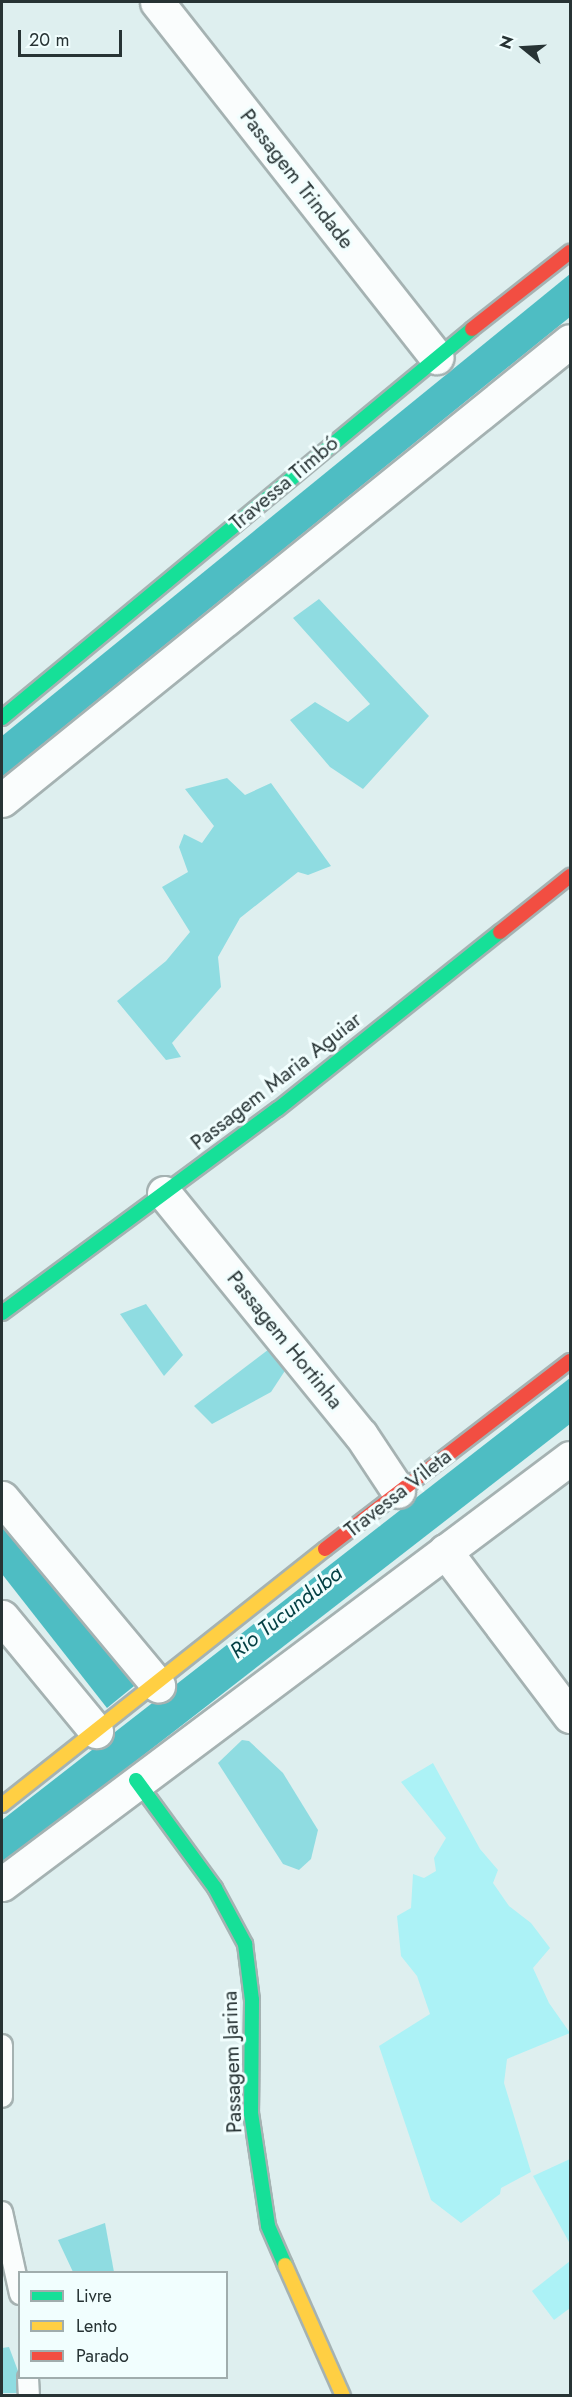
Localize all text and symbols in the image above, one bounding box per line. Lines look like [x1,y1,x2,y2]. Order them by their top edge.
scale bar [21,18,124,56]
north arrow [494,18,554,78]
text: 20 m [29,27,69,53]
text: N [494,33,519,52]
street label: Passagem Trindade [235,104,359,254]
street label: Travessa Timbó [225,430,343,536]
street label: Passagem Maria Aguiar [186,1007,366,1155]
street label: Passagem Hortinha [222,1266,348,1414]
street label: Travessa Vileta [340,1444,456,1542]
water label: Rio Tucunduba [225,1560,347,1664]
street label: Passagem Jarina [217,1990,247,2134]
legend [18,2271,228,2379]
text: Livre [76,2283,112,2309]
text: Lento [76,2313,117,2339]
text: Parado [76,2343,129,2369]

